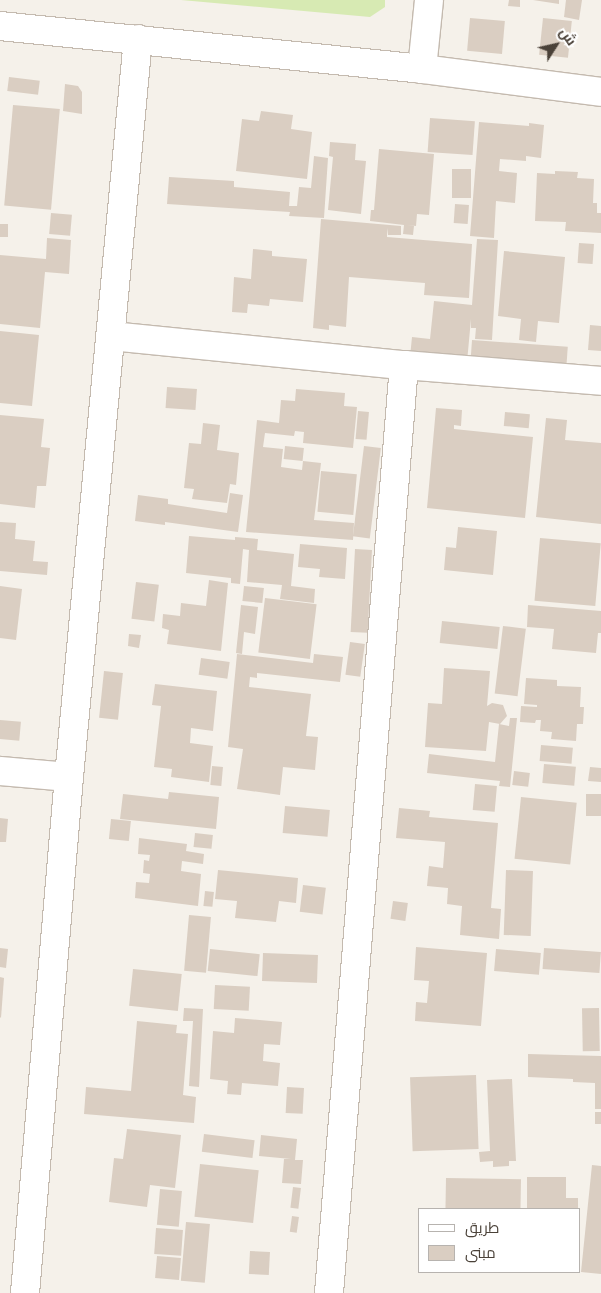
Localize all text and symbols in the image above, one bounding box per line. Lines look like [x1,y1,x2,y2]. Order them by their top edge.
north arrow [531,20,581,70]
text: ش [555,23,582,49]
legend [418,1208,581,1273]
text: طريق [465,1217,499,1239]
text: مبنى [465,1242,496,1264]

